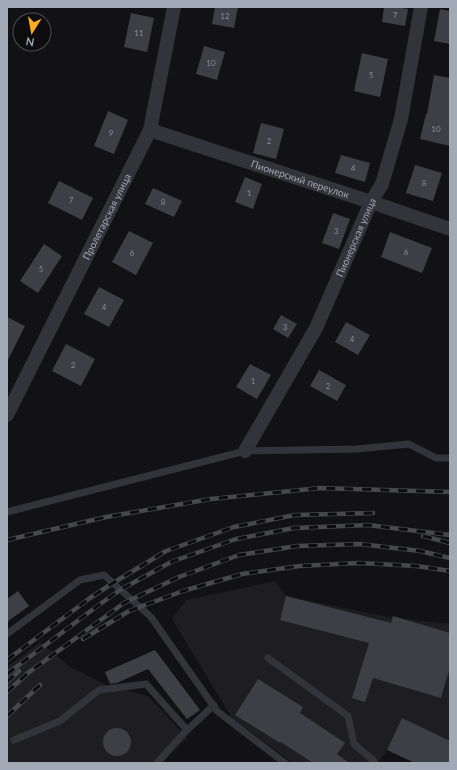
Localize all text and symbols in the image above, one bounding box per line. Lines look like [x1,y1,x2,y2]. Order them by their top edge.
house number: 7 [393,10,398,20]
house number: 12 [220,11,230,21]
north arrow [12,12,52,52]
house number: 11 [134,28,144,38]
text: N [25,35,35,49]
house number: 10 [206,58,216,68]
house number: 5 [369,70,374,80]
house number: 10 [431,124,441,134]
house number: 9 [109,128,114,138]
house number: 2 [267,136,272,146]
street label: Пионерский переулок [250,157,352,201]
house number: 4 [351,163,356,173]
street label: Пролетарская улица [80,171,133,262]
house number: 8 [422,178,427,188]
house number: 1 [247,188,252,198]
house number: 7 [69,195,74,205]
street label: Пионерская улица [333,195,378,279]
house number: 8 [161,197,166,207]
house number: 3 [334,226,339,236]
house number: 6 [404,247,409,257]
house number: 6 [130,248,135,258]
house number: 5 [39,264,44,274]
house number: 4 [102,302,107,312]
house number: 3 [283,322,288,332]
house number: 4 [350,334,355,344]
house number: 2 [71,360,76,370]
house number: 1 [251,376,256,386]
house number: 2 [326,381,331,391]

